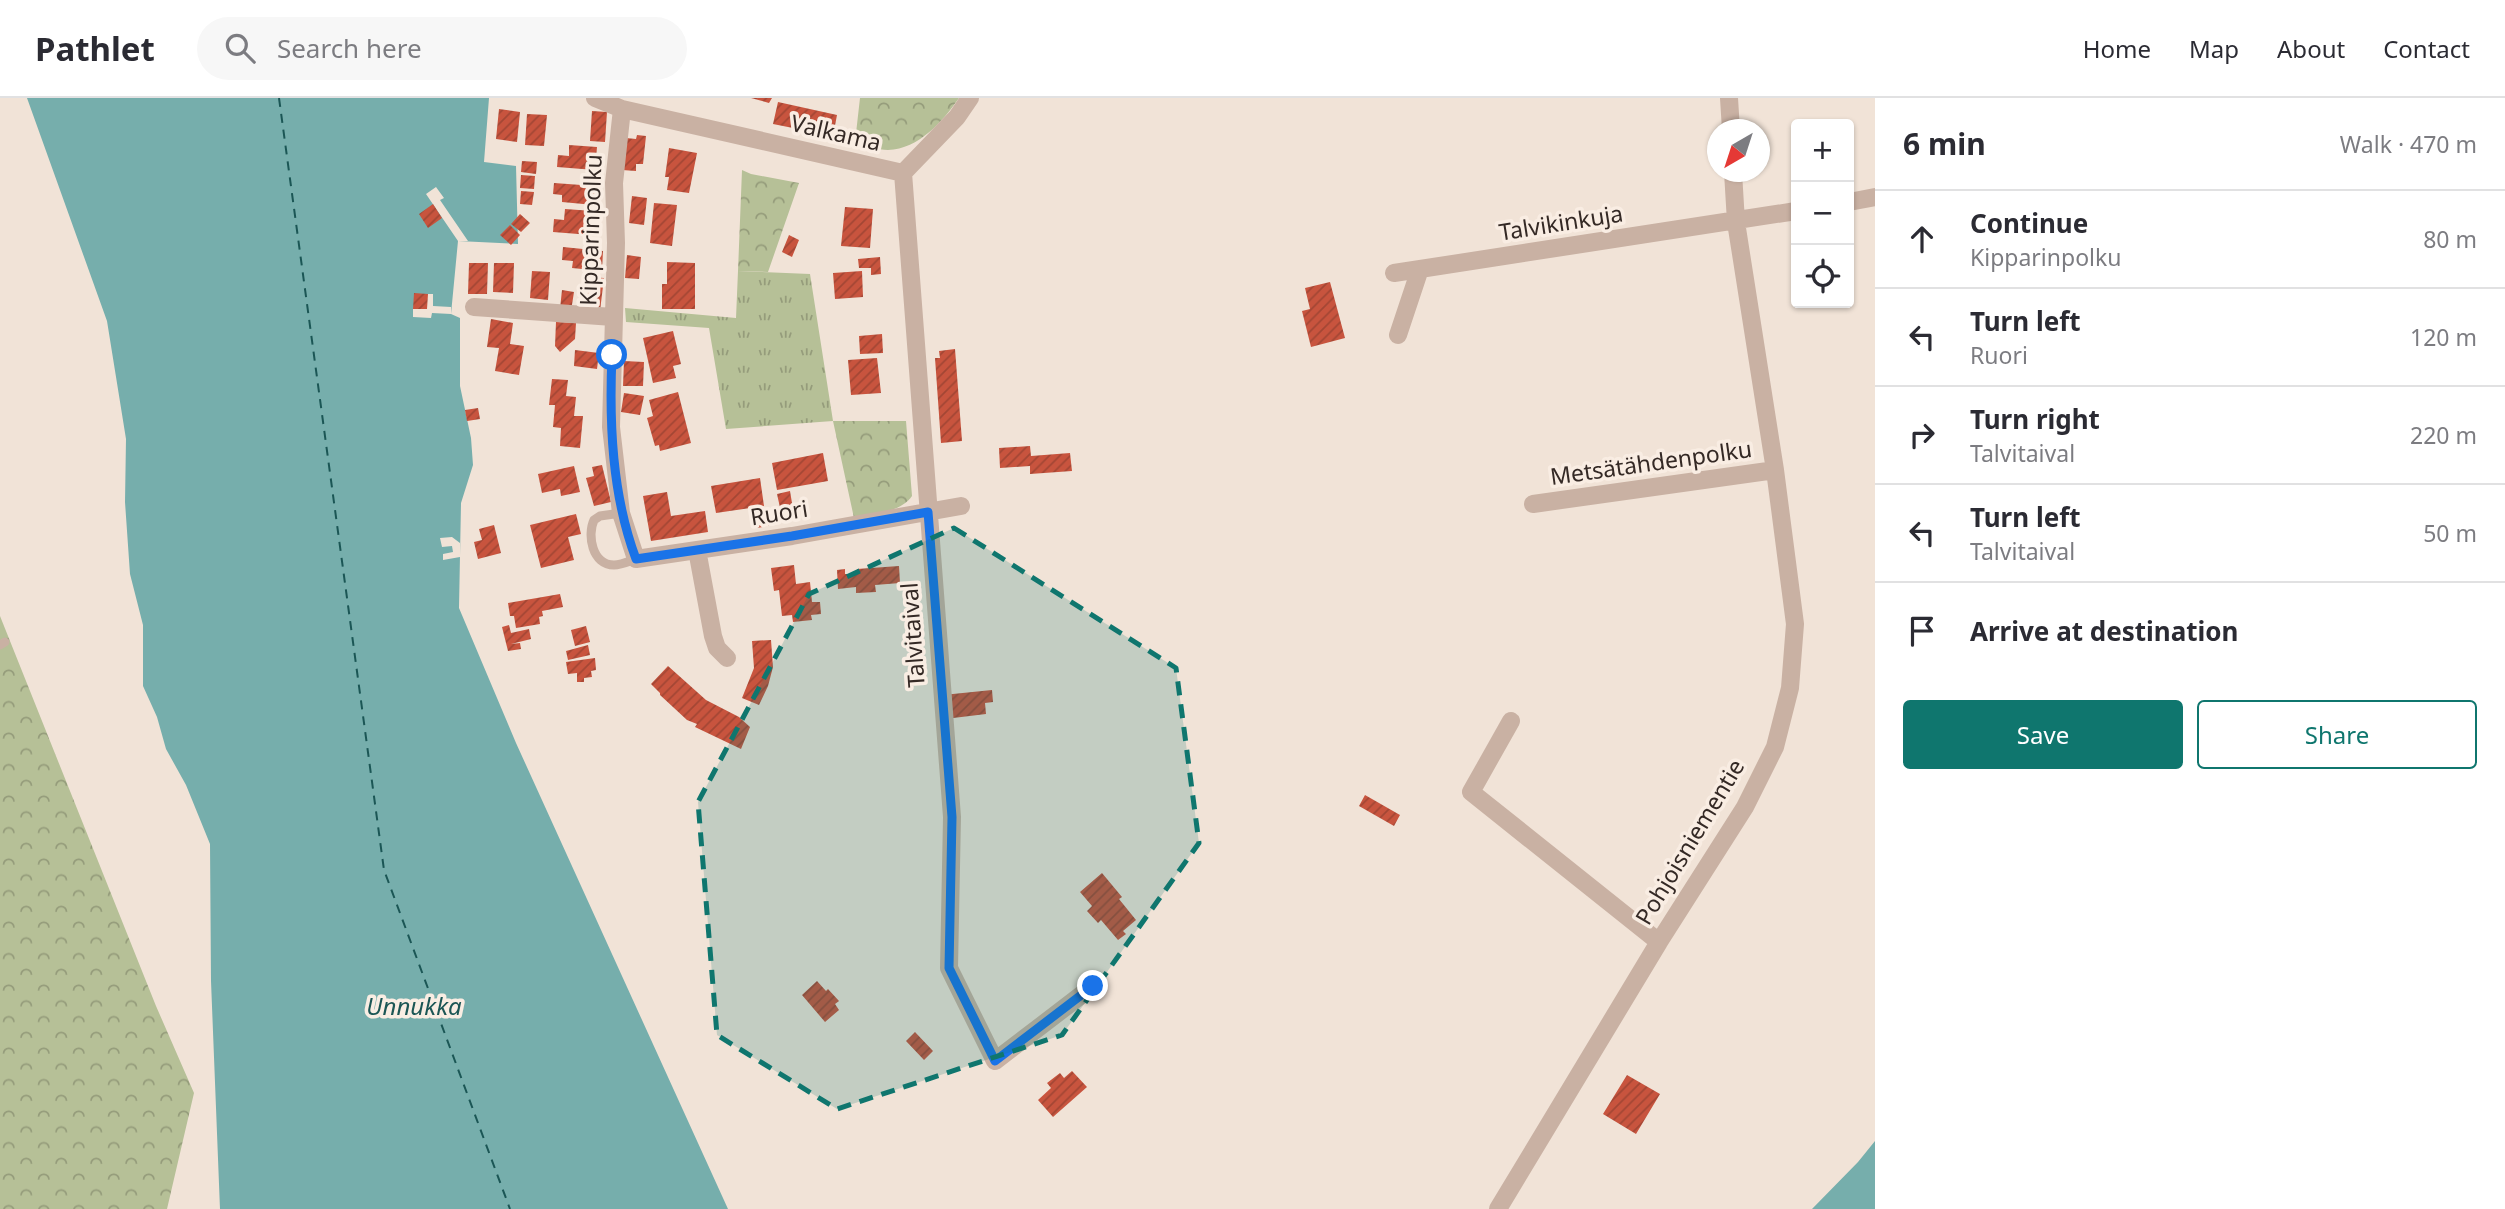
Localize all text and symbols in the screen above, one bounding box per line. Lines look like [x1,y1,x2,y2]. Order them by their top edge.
search box [197,17,687,80]
text: Pathlet [35,26,155,71]
icon: search [221,29,259,67]
text: Search here [277,30,422,66]
text: Home [2083,32,2151,65]
text: Map [2189,32,2239,65]
text: About [2277,32,2345,65]
text: Contact [2383,32,2470,65]
street label: Valkama [788,106,885,158]
north arrow [1707,119,1770,182]
map controls [1791,119,1854,308]
button: + [1791,119,1854,182]
text: 6 min [1903,123,1986,164]
text: Walk · 470 m [2340,128,2477,160]
street label: Kipparinpolku [571,154,609,306]
button: − [1791,182,1854,245]
street label: Talvikinkuja [1497,196,1625,248]
text: Continue [1970,205,2088,241]
icon: ahead [1903,220,1941,258]
text: 80 m [2423,223,2477,255]
text: Kipparinpolku [1970,241,2122,273]
button: locate [1791,245,1854,308]
text: Turn left [1970,303,2081,339]
icon: left [1903,318,1941,356]
text: 120 m [2410,321,2477,353]
route start [596,339,627,370]
text: Ruori [1970,339,2028,371]
text: Turn right [1970,401,2100,437]
icon: right [1903,416,1941,454]
text: 220 m [2410,419,2477,451]
street label: Metsätähdenpolku [1548,432,1754,492]
text: Talvitaival [1970,437,2075,469]
street label: Ruori [748,492,810,532]
text: Turn left [1970,499,2081,535]
icon: left [1903,514,1941,552]
text: 50 m [2423,517,2477,549]
text: Talvitaival [1970,535,2075,567]
street label: Talvitaival [892,582,932,689]
icon: arrive [1903,612,1941,650]
text: Arrive at destination [1970,613,2239,649]
button: Save [1903,700,2183,769]
button: Share [2197,700,2477,769]
street label: Pohjoisniementie [1627,753,1751,930]
route end [1077,970,1108,1001]
water label: Unnukka [366,989,462,1022]

